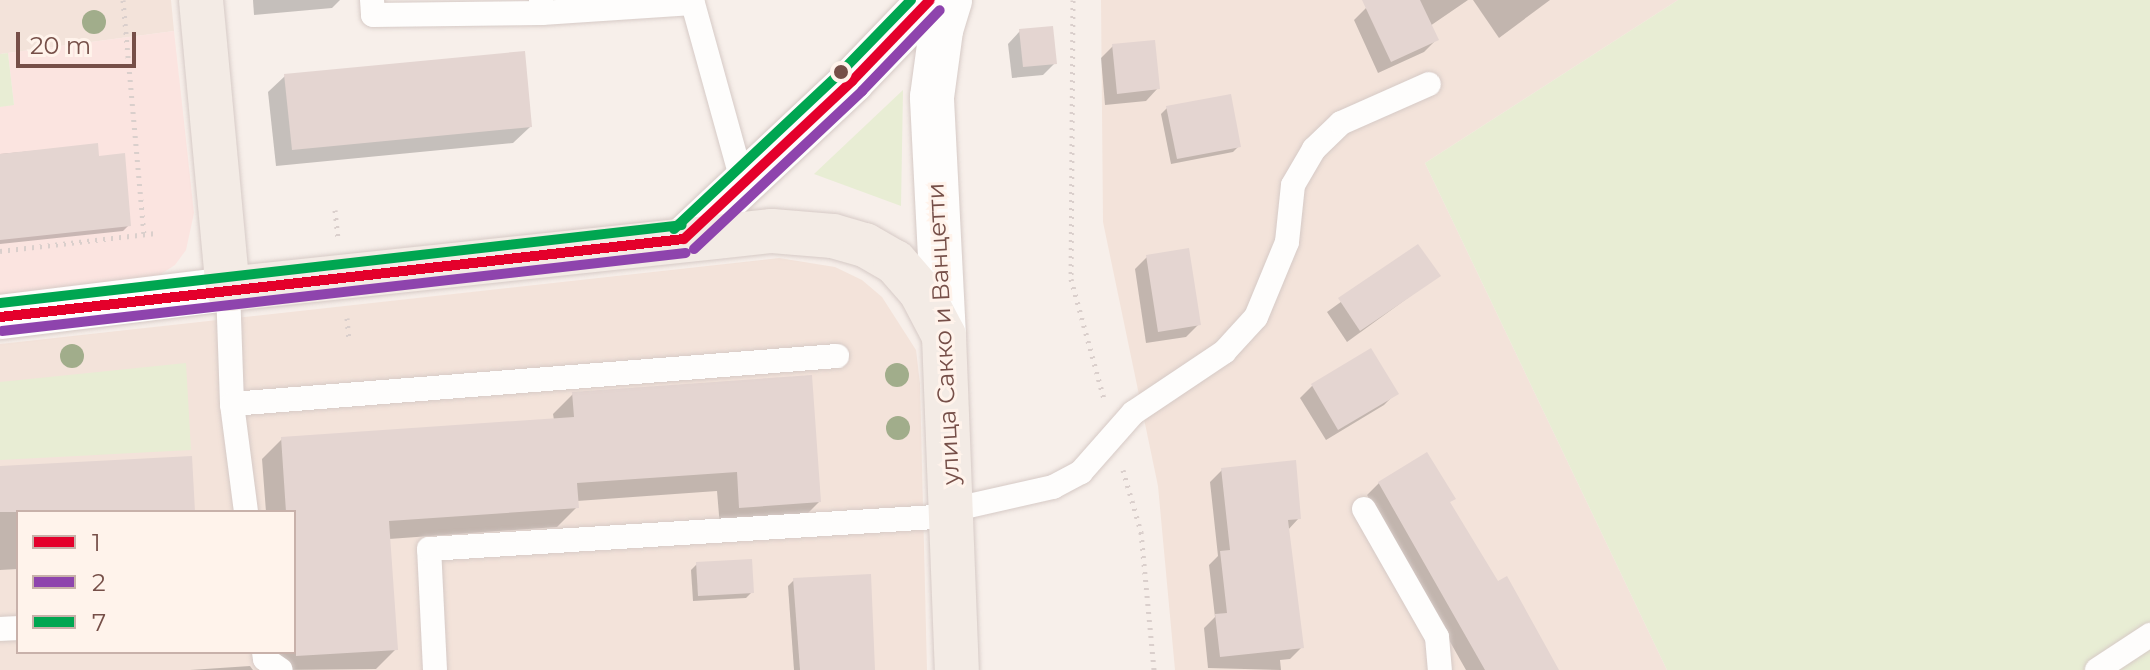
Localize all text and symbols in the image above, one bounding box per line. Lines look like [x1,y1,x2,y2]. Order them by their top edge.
scale bar [20,16,140,66]
text: 20 m [30,31,91,60]
unlabelled marker [833,64,849,80]
street label: улица Сакко и Ванцетти [921,182,965,486]
legend [16,510,296,654]
text: 1 [92,528,101,557]
text: 2 [92,568,106,597]
text: 7 [92,608,106,637]

